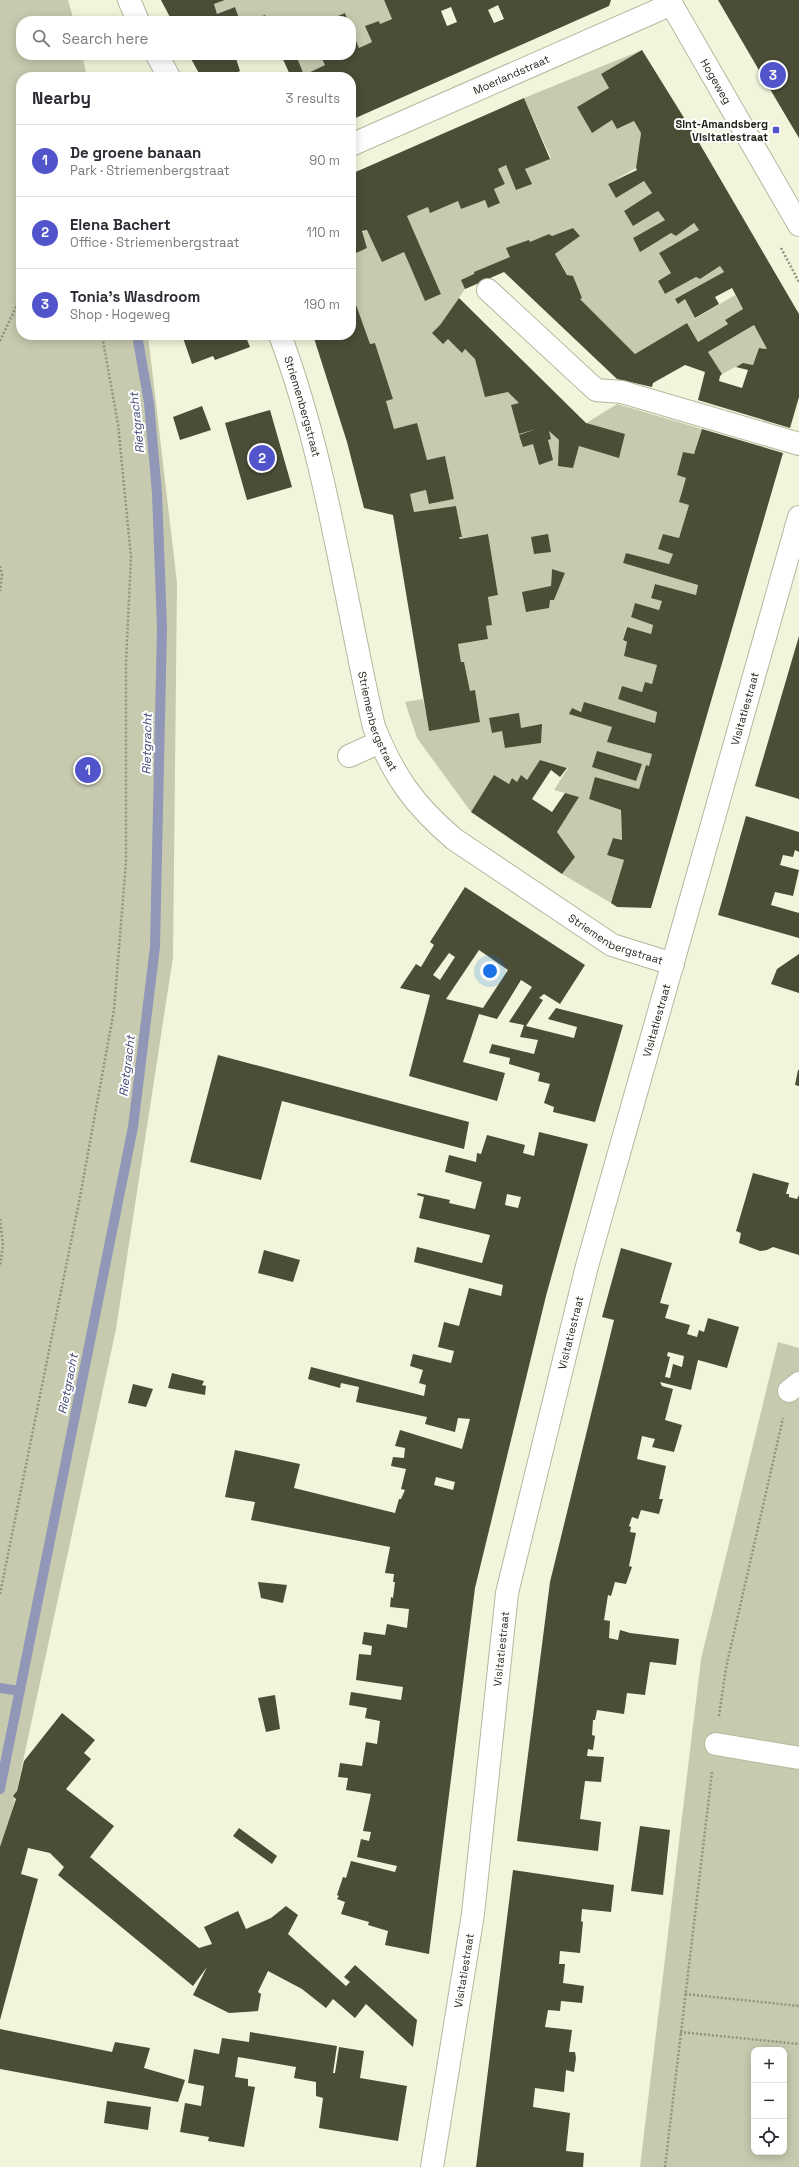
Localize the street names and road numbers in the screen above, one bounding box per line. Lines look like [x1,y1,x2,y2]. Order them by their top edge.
street label: Moerlandstraat [471,52,552,98]
street label: Hogeweg [698,56,735,106]
street label: Striemenbergstraat [281,354,324,458]
street label: Striemenbergstraat [355,670,401,774]
street label: Visitatiestraat [728,670,762,747]
street label: Striemenbergstraat [565,911,665,968]
street label: Visitatiestraat [640,982,674,1059]
street label: Visitatiestraat [555,1294,586,1371]
street label: Visitatiestraat [490,1611,512,1687]
street label: Visitatiestraat [451,1932,477,2009]

